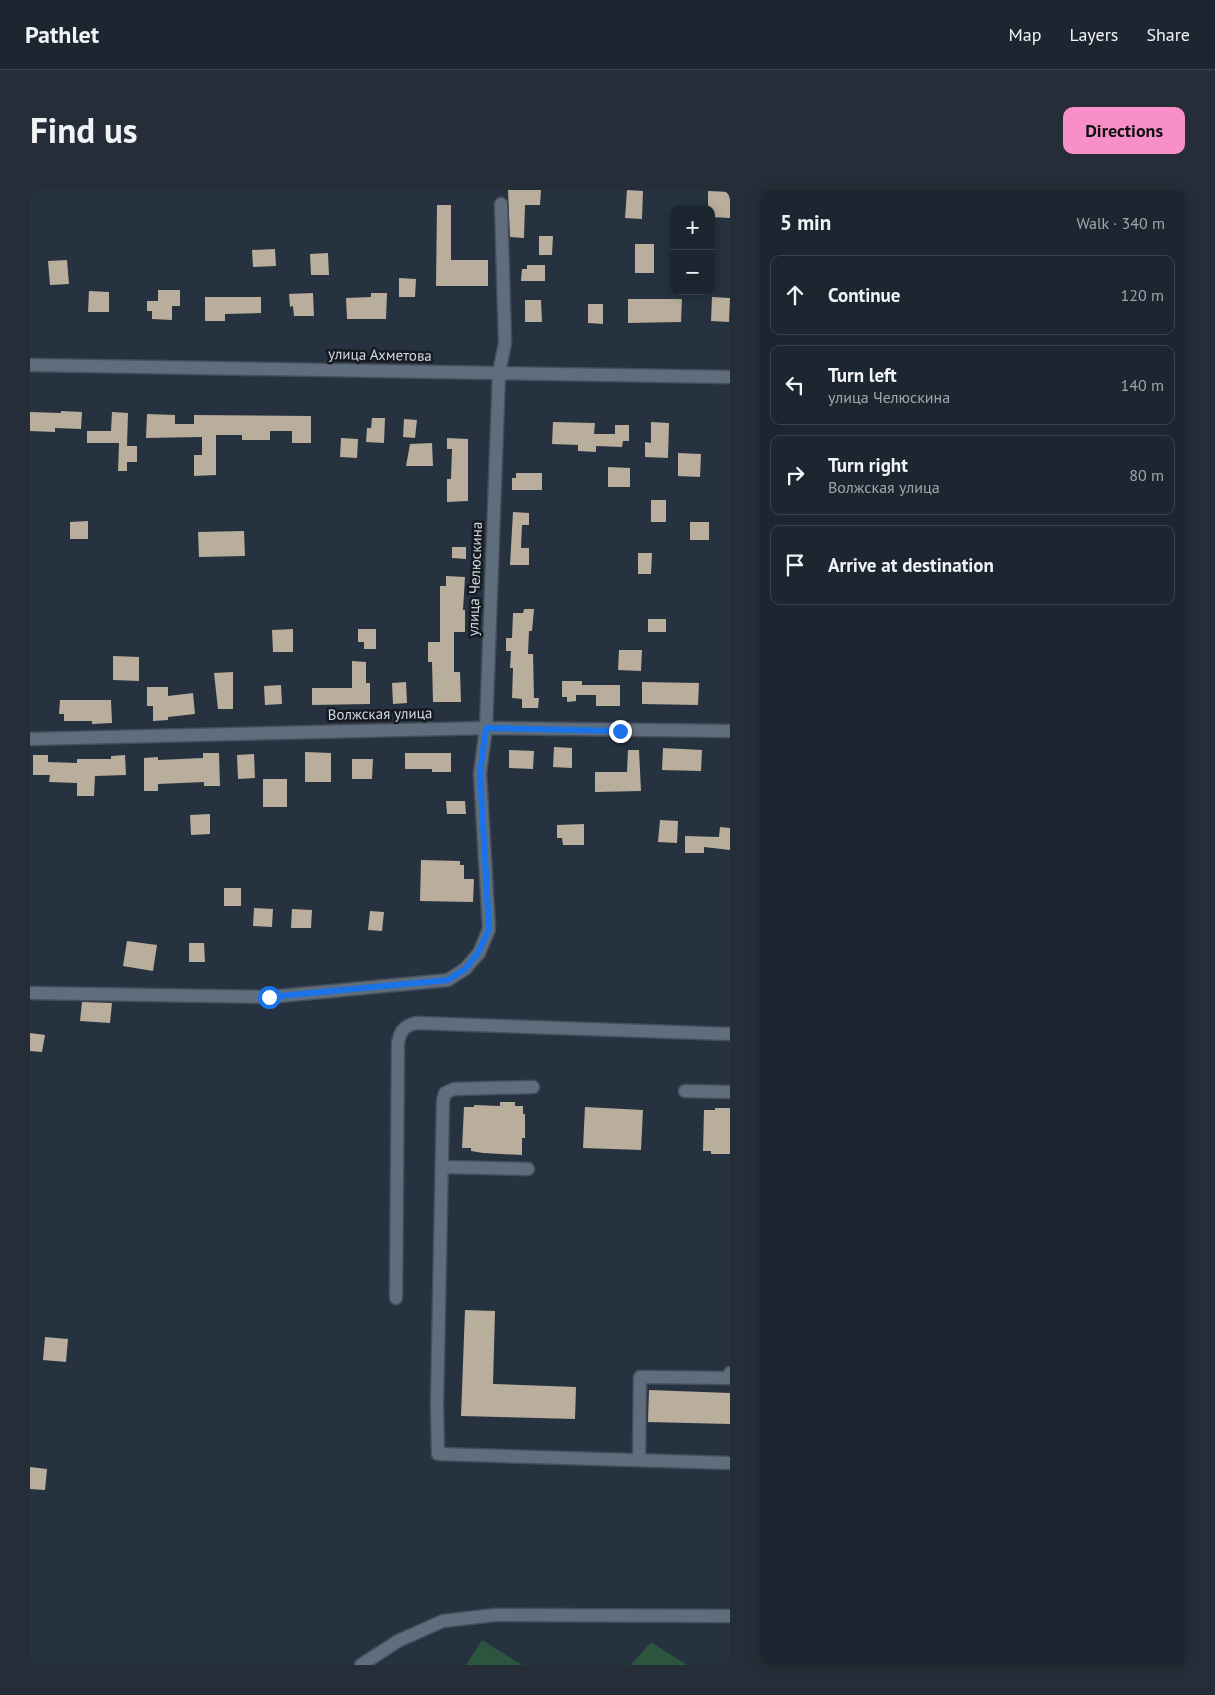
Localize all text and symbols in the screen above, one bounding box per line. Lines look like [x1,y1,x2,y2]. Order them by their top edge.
text: Pathlet [25,19,99,50]
text: Map [1009,23,1041,46]
text: Layers [1069,23,1118,46]
text: Share [1146,23,1190,46]
text: Find us [30,107,138,153]
button: Directions [1063,107,1185,154]
map controls [670,205,715,295]
button: + [670,205,715,250]
text: 5 min [780,209,831,236]
text: Walk · 340 m [1076,213,1165,233]
button: − [670,250,715,295]
icon: ahead [781,281,809,309]
text: Continue [828,283,900,307]
text: 120 m [1121,285,1164,305]
street label: улица Ахметова [328,344,432,365]
text: Turn left [828,363,897,387]
icon: left [781,371,809,399]
text: 140 m [1121,375,1164,395]
text: улица Челюскина [828,387,950,407]
text: Turn right [828,453,908,477]
icon: right [781,461,809,489]
text: 80 m [1129,465,1164,485]
text: Волжская улица [828,477,940,497]
street label: улица Челюскина [463,521,486,637]
icon: arrive [781,551,809,579]
text: Arrive at destination [828,553,994,577]
street label: Волжская улица [327,703,433,724]
route end [609,720,632,743]
route start [258,986,281,1009]

